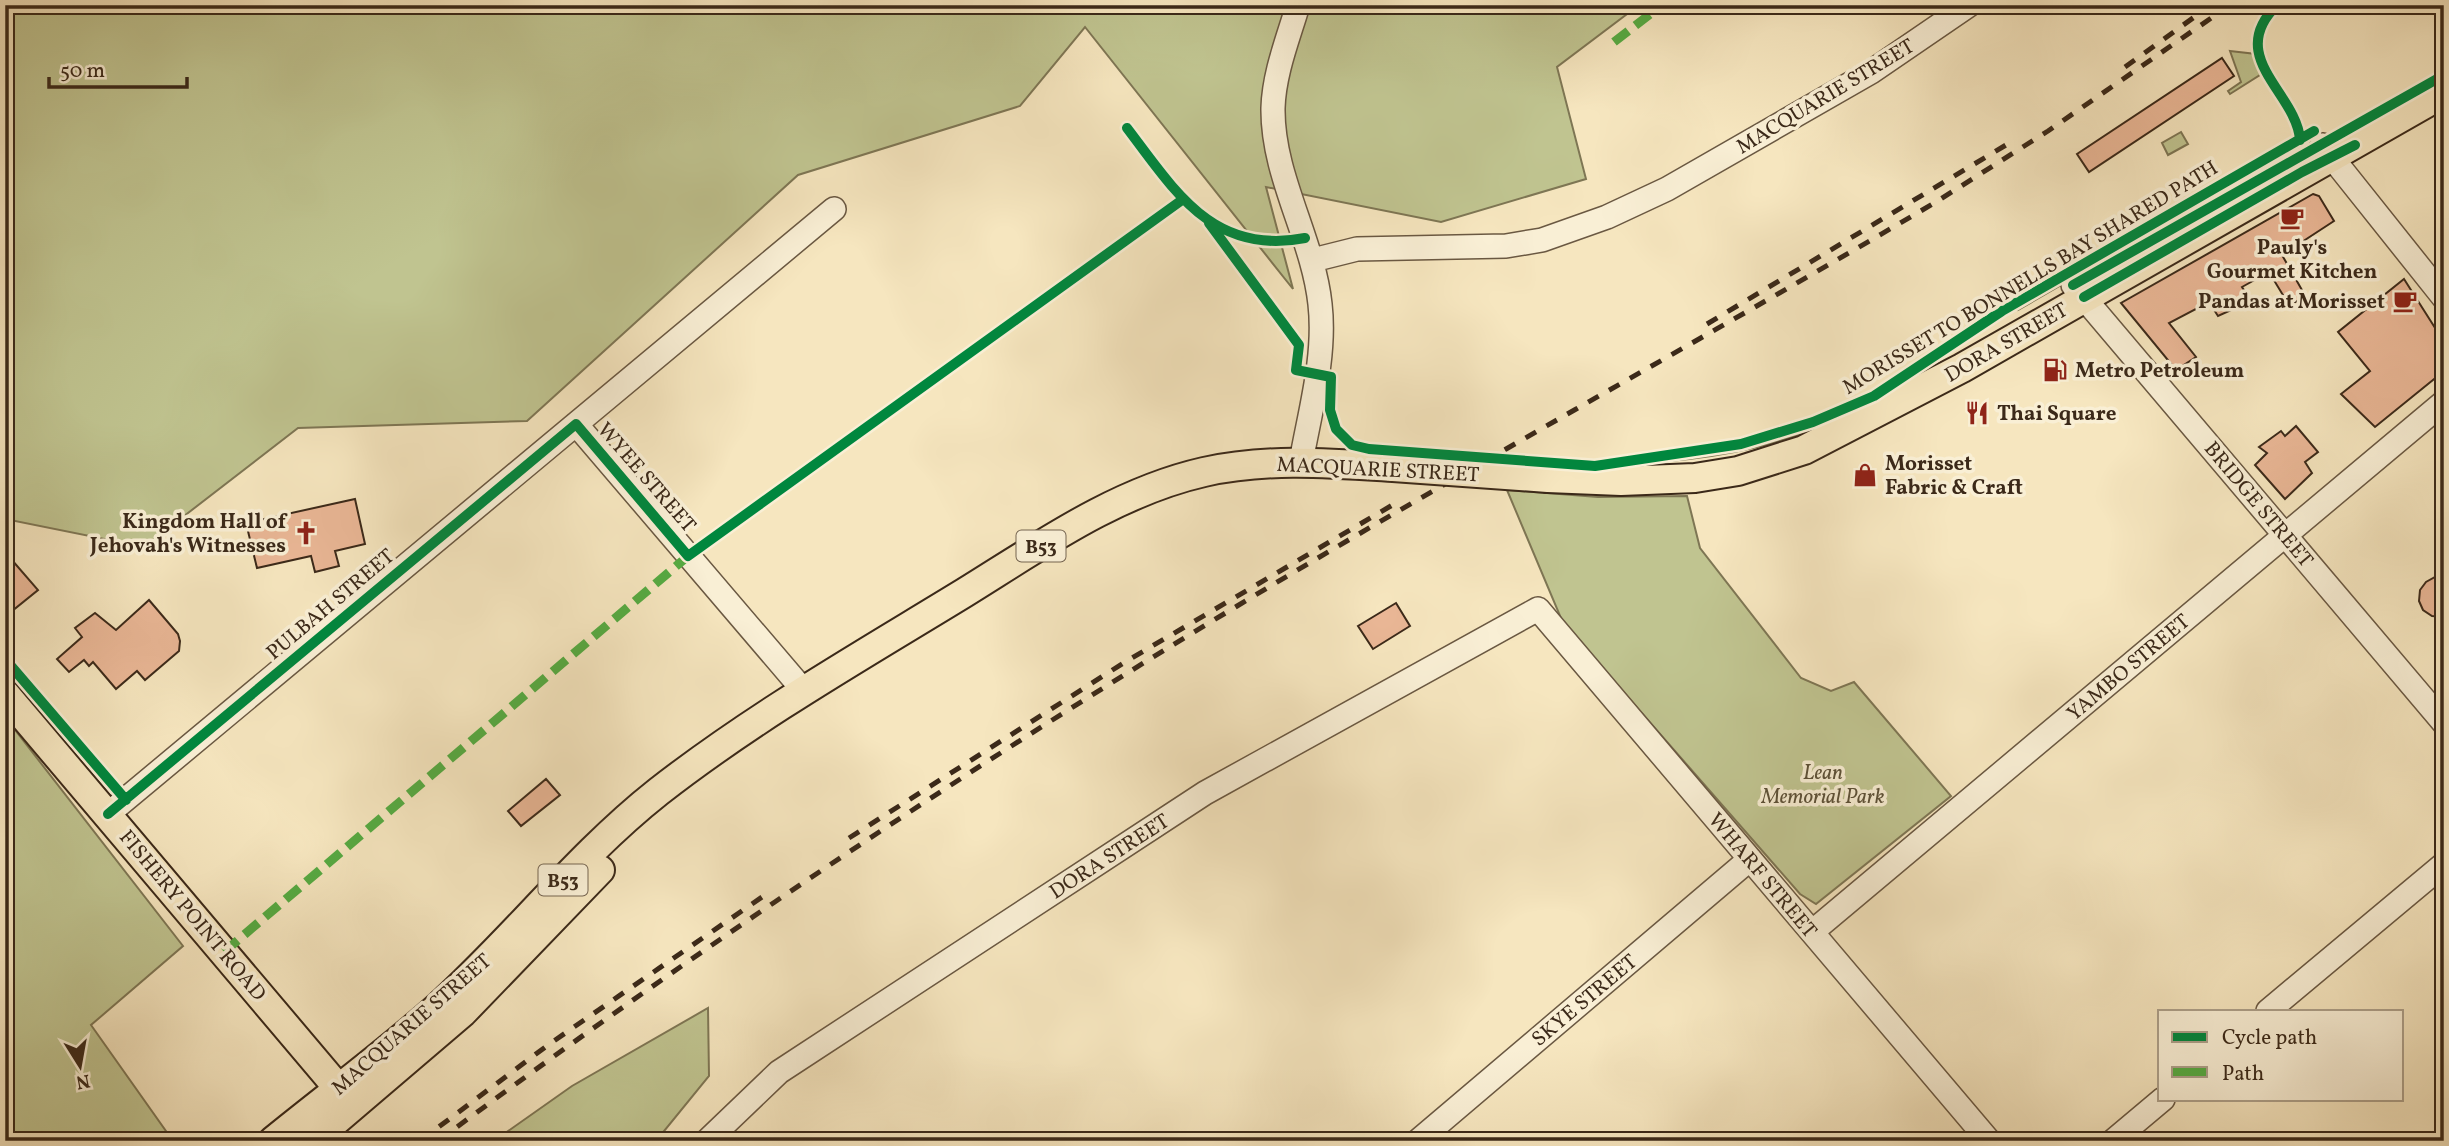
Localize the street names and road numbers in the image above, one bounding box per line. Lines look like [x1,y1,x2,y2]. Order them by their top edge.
street label: MACQUARIE STREET [1731,33,1920,162]
street label: MORISSET TO BONNELLS BAY SHARED PATH [1837,154,2224,402]
street label: DORA STREET [1940,296,2074,390]
street label: WYEE STREET [590,417,702,539]
street label: BRIDGE STREET [2196,436,2319,574]
street label: MACQUARIE STREET [1276,451,1480,490]
road number: B53 [1016,530,1066,562]
street label: PULBAH STREET [261,543,401,667]
street label: YAMBO STREET [2061,608,2197,728]
street label: WHARF STREET [1701,807,1823,945]
street label: DORA STREET [1044,808,1176,907]
street label: FISHERY POINT ROAD [112,824,272,1008]
road number: B53 [538,864,588,895]
street label: MACQUARIE STREET [326,948,498,1103]
street label: SKYE STREET [1526,948,1644,1054]

